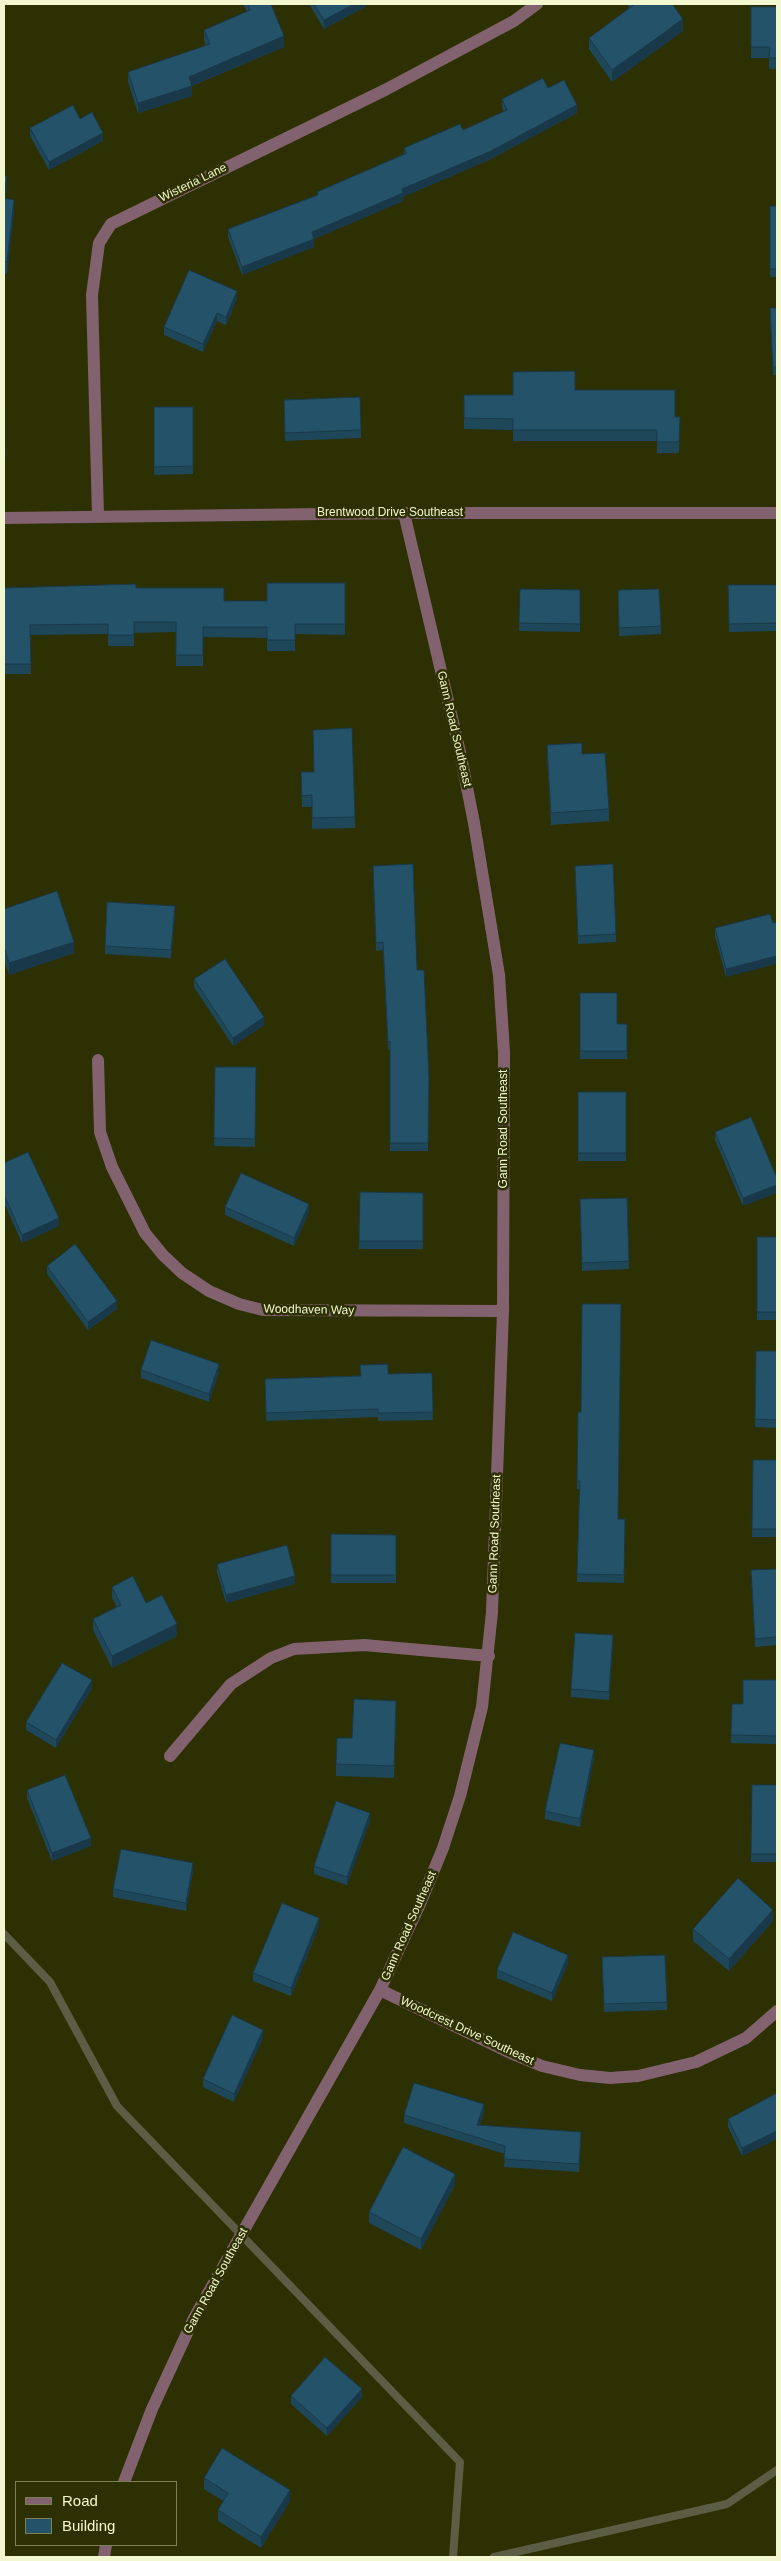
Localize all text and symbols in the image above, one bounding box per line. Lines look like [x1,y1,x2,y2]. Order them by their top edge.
street label: Wisteria Lane [157,160,229,206]
street label: Brentwood Drive Southeast [317,506,463,520]
street label: Gann Road Southeast [434,670,474,788]
street label: Gann Road Southeast [497,1070,511,1188]
street label: Woodhaven Way [264,1302,354,1318]
street label: Gann Road Southeast [486,1474,504,1594]
street label: Gann Road Southeast [378,1869,440,1983]
street label: Woodcrest Drive Southeast [398,1994,536,2068]
street label: Gann Road Southeast [181,2226,251,2336]
legend [15,2481,178,2546]
text: Road [62,2492,98,2509]
text: Building [62,2517,115,2534]

